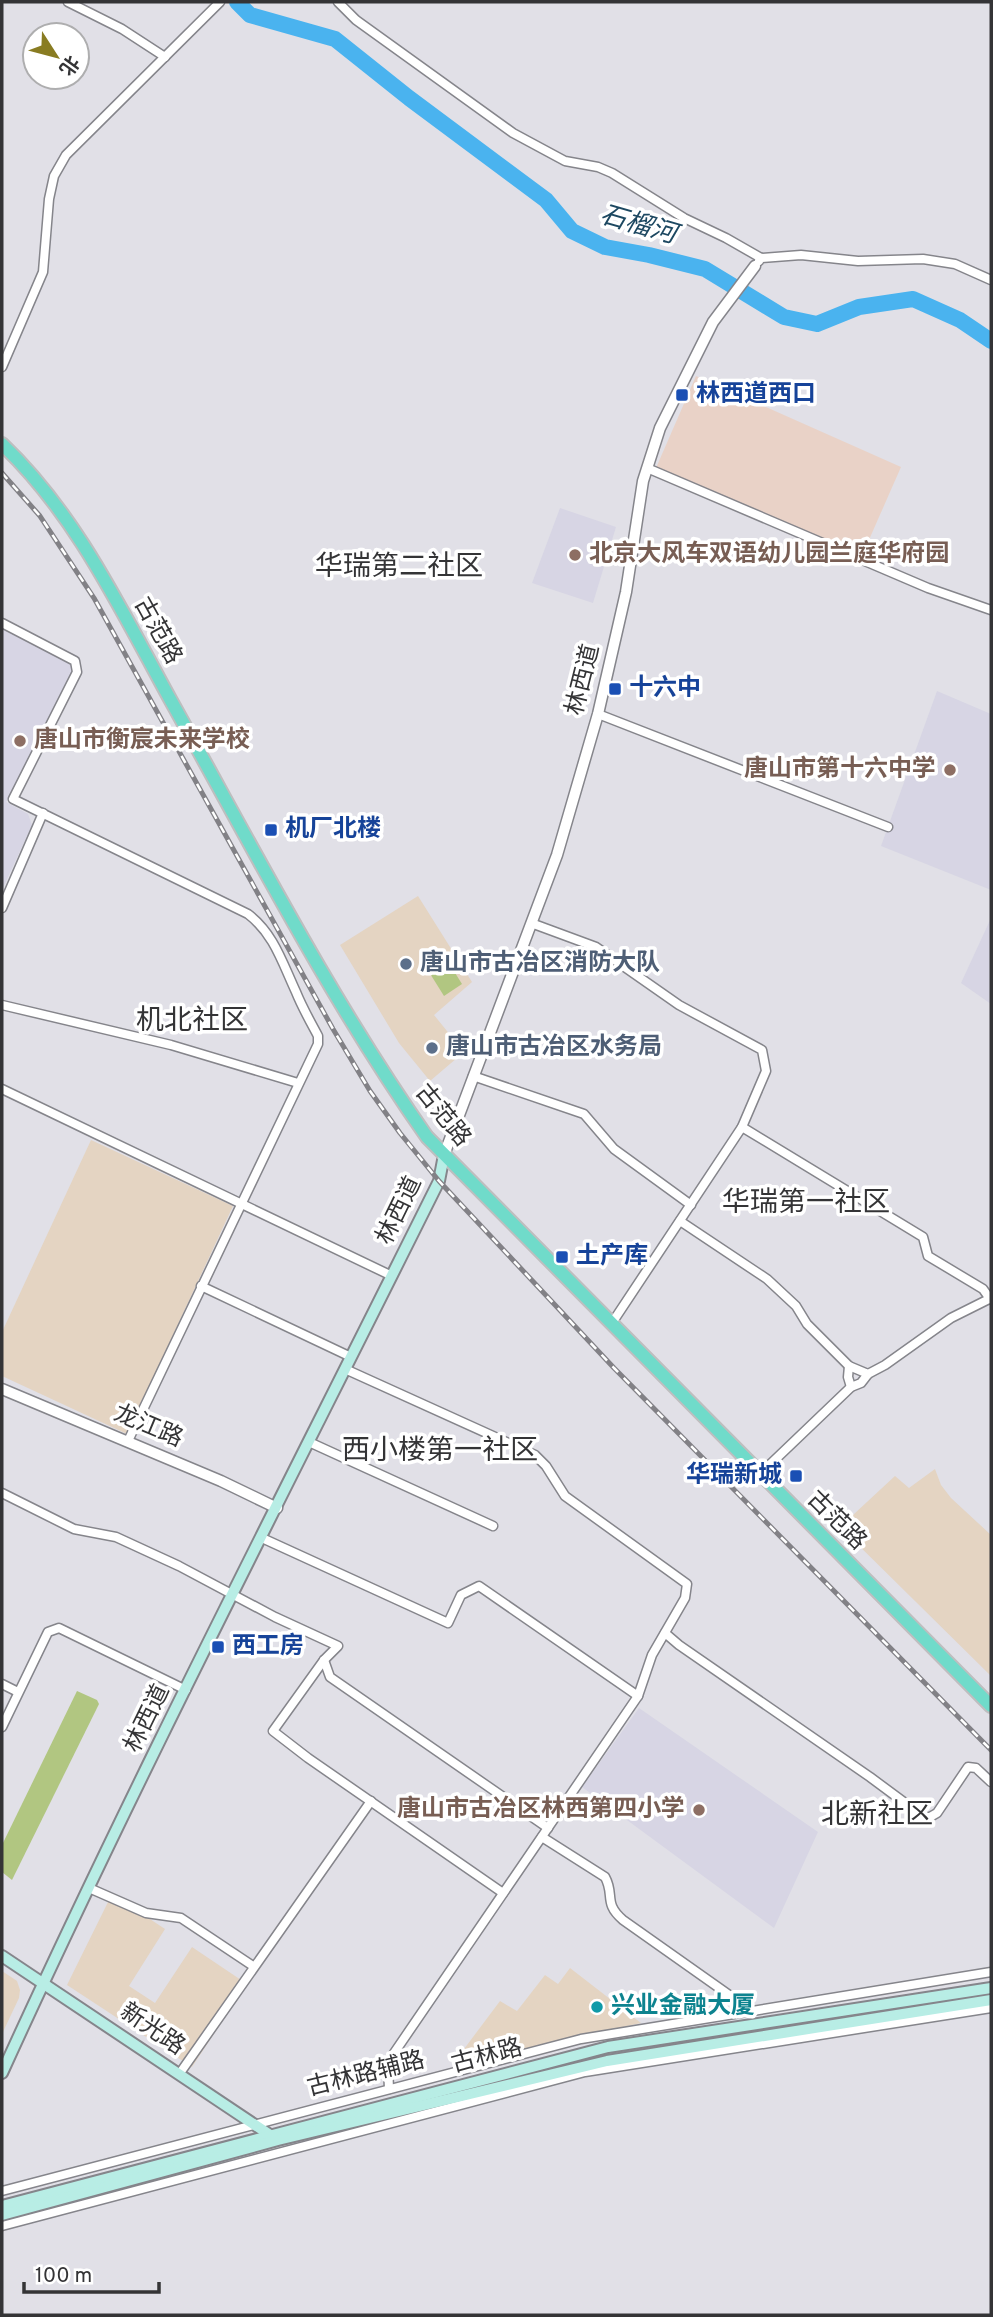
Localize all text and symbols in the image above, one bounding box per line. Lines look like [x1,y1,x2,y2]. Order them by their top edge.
north arrow [21,21,91,91]
text: 北 [53,50,83,80]
water label: 石榴河 [596,199,685,254]
place label: 林西道西口 [696,380,816,410]
marker: 林西道西口 [674,387,690,403]
place label: 北京大风车双语幼儿园兰庭华府园 [589,540,949,570]
marker: 北京大风车双语幼儿园兰庭华府园 [567,547,583,563]
district label: 华瑞第二社区 [315,550,483,586]
street label: 古范路 [126,592,188,670]
street label: 林西道 [561,641,607,719]
place label: 十六中 [629,674,701,704]
marker: 十六中 [607,681,623,697]
place label: 唐山市衡宸未来学校 [34,726,250,756]
marker: 唐山市衡宸未来学校 [12,733,28,749]
place label: 唐山市第十六中学 [744,755,936,785]
marker: 唐山市第十六中学 [942,762,958,778]
place label: 机厂北楼 [285,815,381,845]
marker: 机厂北楼 [263,822,279,838]
place label: 唐山市古冶区消防大队 [420,949,660,979]
marker: 唐山市古冶区消防大队 [398,956,414,972]
district label: 机北社区 [136,1004,248,1040]
place label: 唐山市古冶区水务局 [446,1033,662,1063]
marker: 唐山市古冶区水务局 [424,1040,440,1056]
street label: 古范路 [408,1079,476,1153]
street label: 林西道 [371,1172,429,1250]
district label: 华瑞第一社区 [722,1186,890,1222]
place label: 土产库 [576,1242,648,1272]
marker: 土产库 [554,1249,570,1265]
street label: 龙江路 [109,1399,187,1455]
district label: 西小楼第一社区 [342,1434,538,1470]
place label: 华瑞新城 [686,1461,782,1491]
marker: 华瑞新城 [788,1468,804,1484]
street label: 古范路 [800,1485,872,1557]
place label: 西工房 [232,1632,304,1662]
marker: 西工房 [210,1639,226,1655]
street label: 林西道 [119,1680,177,1758]
place label: 唐山市古冶区林西第四小学 [397,1795,685,1825]
district label: 北新社区 [821,1798,933,1834]
marker: 唐山市古冶区林西第四小学 [691,1802,707,1818]
place label: 兴业金融大厦 [611,1992,755,2022]
street label: 新光路 [114,1997,190,2063]
marker: 兴业金融大厦 [589,1999,605,2015]
street label: 古林路 [448,2033,526,2081]
street label: 古林路辅路 [304,2046,428,2104]
scale bar [24,2250,159,2294]
text: 100 m [35,2263,92,2290]

